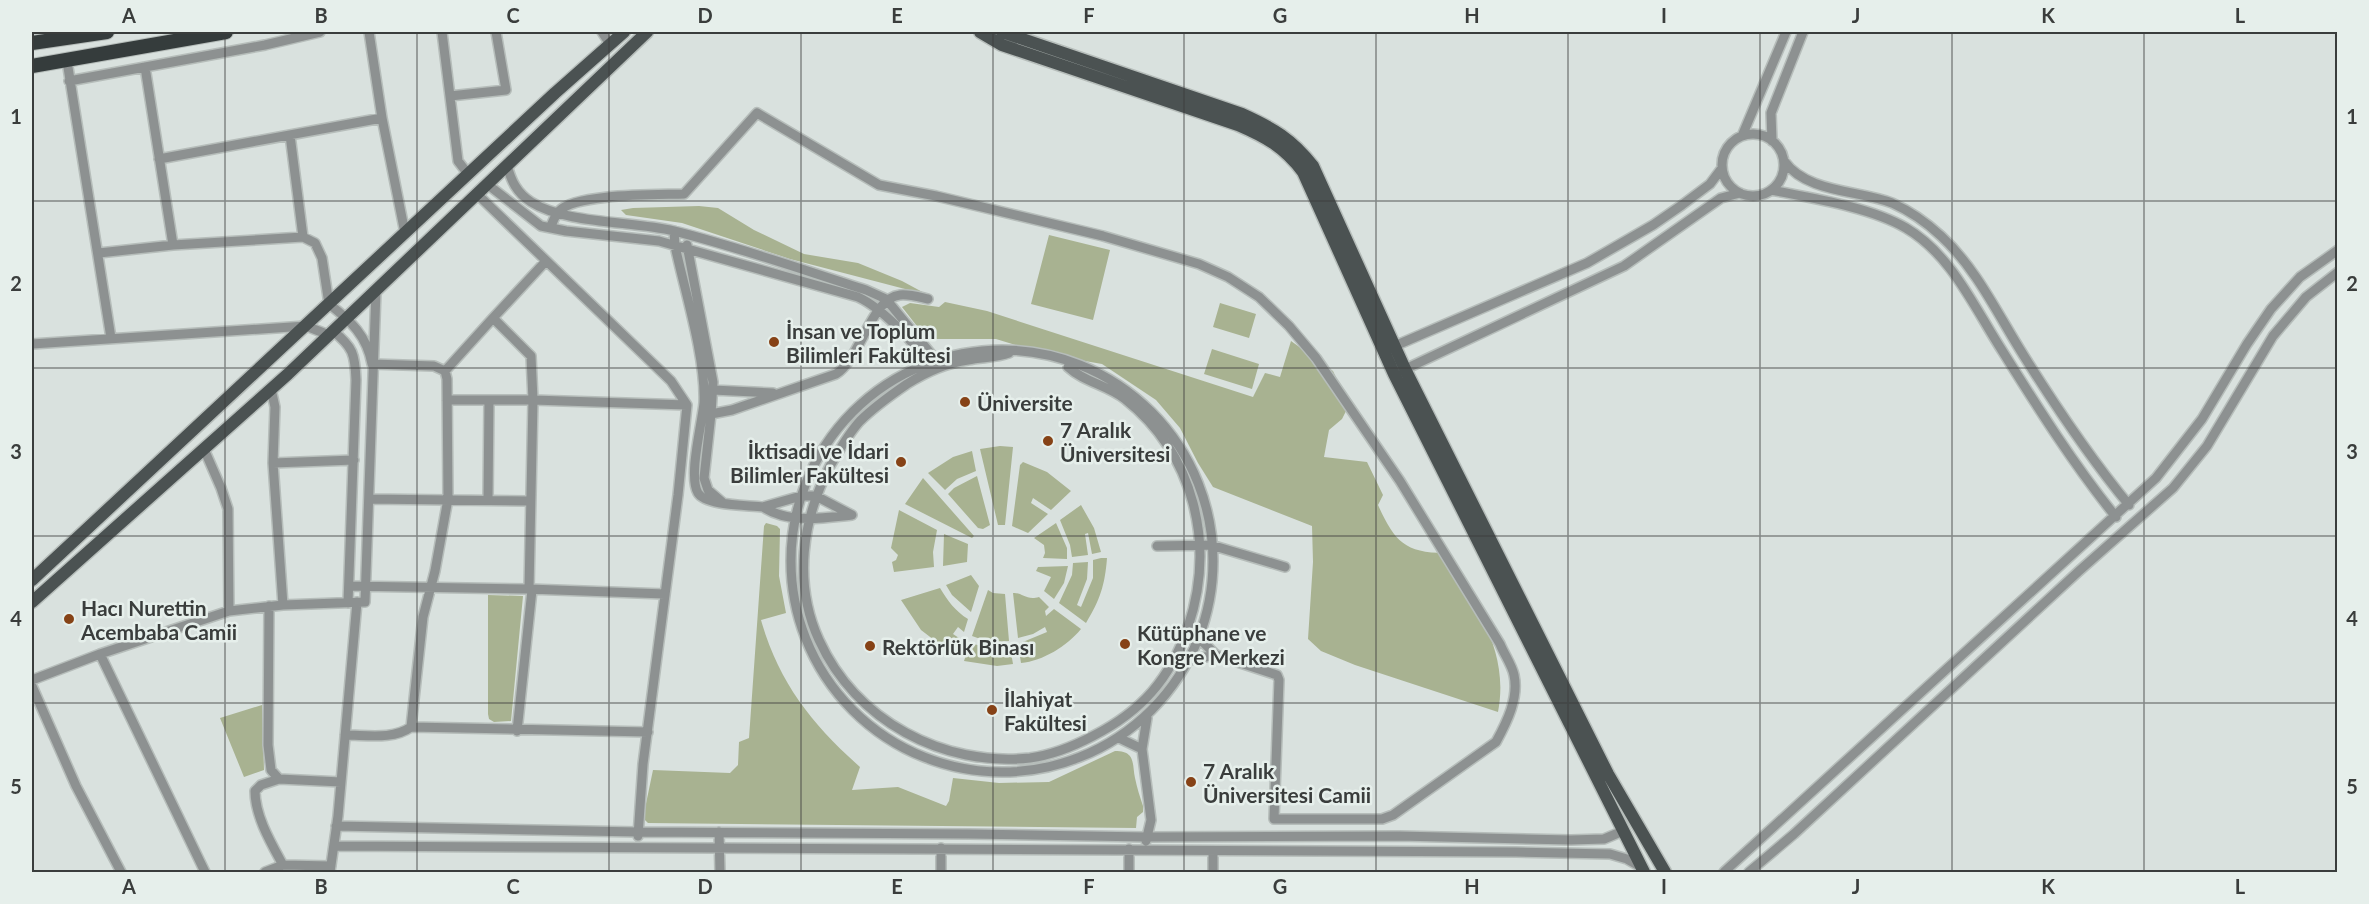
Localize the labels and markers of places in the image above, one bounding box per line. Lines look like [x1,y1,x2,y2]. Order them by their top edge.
place label: İnsan ve Toplum Bilimleri Fakültesi [786,318,951,367]
marker: İnsan ve Toplum Bilimleri Fakültesi [767,335,781,349]
place label: Üniversite [977,390,1073,415]
marker: Üniversite [958,395,972,409]
place label: 7 Aralık Üniversitesi [1060,417,1170,466]
marker: 7 Aralık Üniversitesi [1041,434,1055,448]
place label: İktisadi ve İdari Bilimler Fakültesi [730,438,889,487]
marker: İktisadi ve İdari Bilimler Fakültesi [894,455,908,469]
place label: Hacı Nurettin Acembaba Camii [80,595,237,644]
marker: Hacı Nurettin Acembaba Camii [62,612,76,626]
place label: Kütüphane ve Kongre Merkezi [1137,620,1285,669]
place label: Rektörlük Binası [882,634,1034,659]
marker: Kütüphane ve Kongre Merkezi [1118,637,1132,651]
marker: Rektörlük Binası [863,639,877,653]
place label: İlahiyat Fakültesi [1004,686,1087,735]
marker: İlahiyat Fakültesi [985,703,999,717]
place label: 7 Aralık Üniversitesi Camii [1203,758,1371,807]
marker: 7 Aralık Üniversitesi Camii [1184,775,1198,789]

